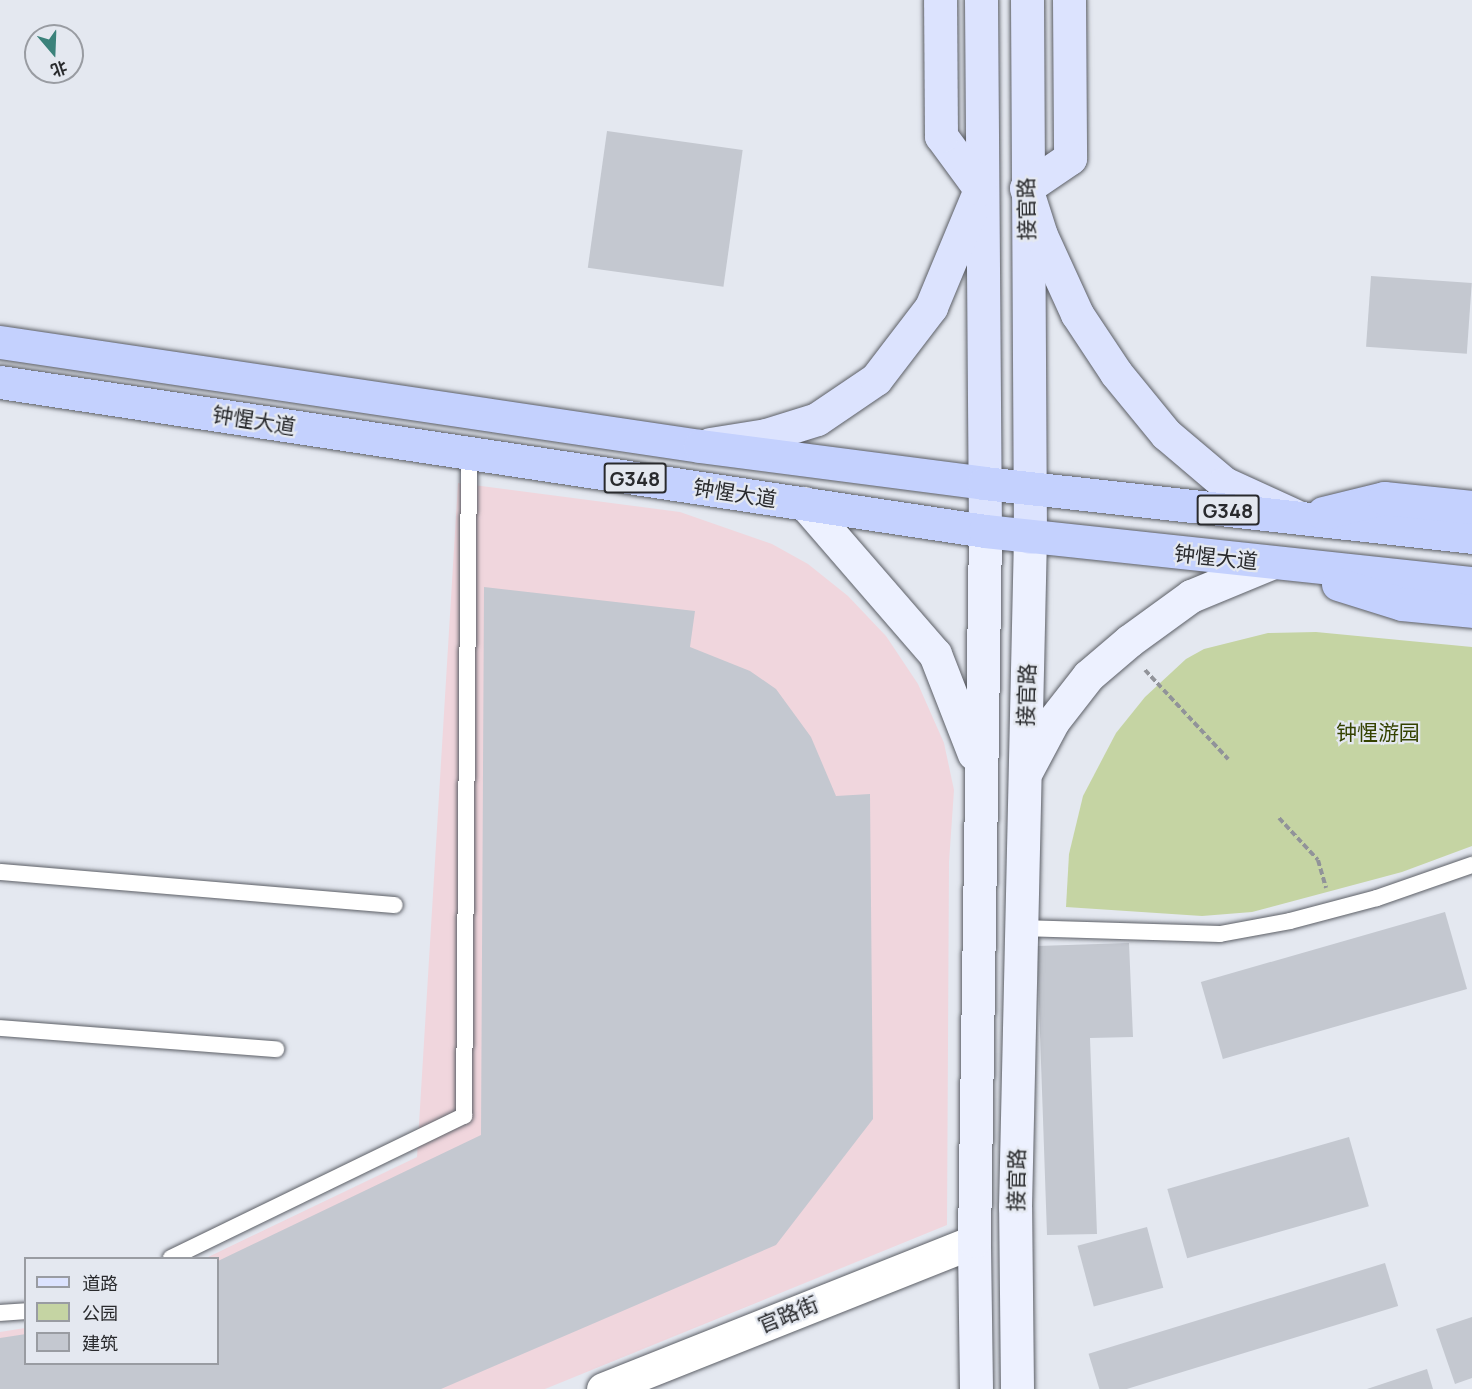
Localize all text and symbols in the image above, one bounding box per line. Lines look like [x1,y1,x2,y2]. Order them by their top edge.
north arrow [24,24,84,84]
text: 北 [48,56,70,82]
street label: 接官路 [1013,177,1039,241]
street label: 钟惺大道 [211,401,297,439]
road number: G348 [604,461,666,495]
street label: 钟惺大道 [692,474,778,512]
road number: G348 [1196,493,1260,527]
street label: 钟惺大道 [1173,540,1259,574]
street label: 接官路 [1012,663,1040,727]
park label: 钟惺游园 [1336,719,1420,745]
street label: 接官路 [1003,1148,1029,1212]
legend [24,1257,219,1365]
text: 道路 [82,1271,118,1295]
street label: 官路街 [754,1291,822,1337]
text: 公园 [82,1301,118,1325]
text: 建筑 [82,1331,118,1355]

